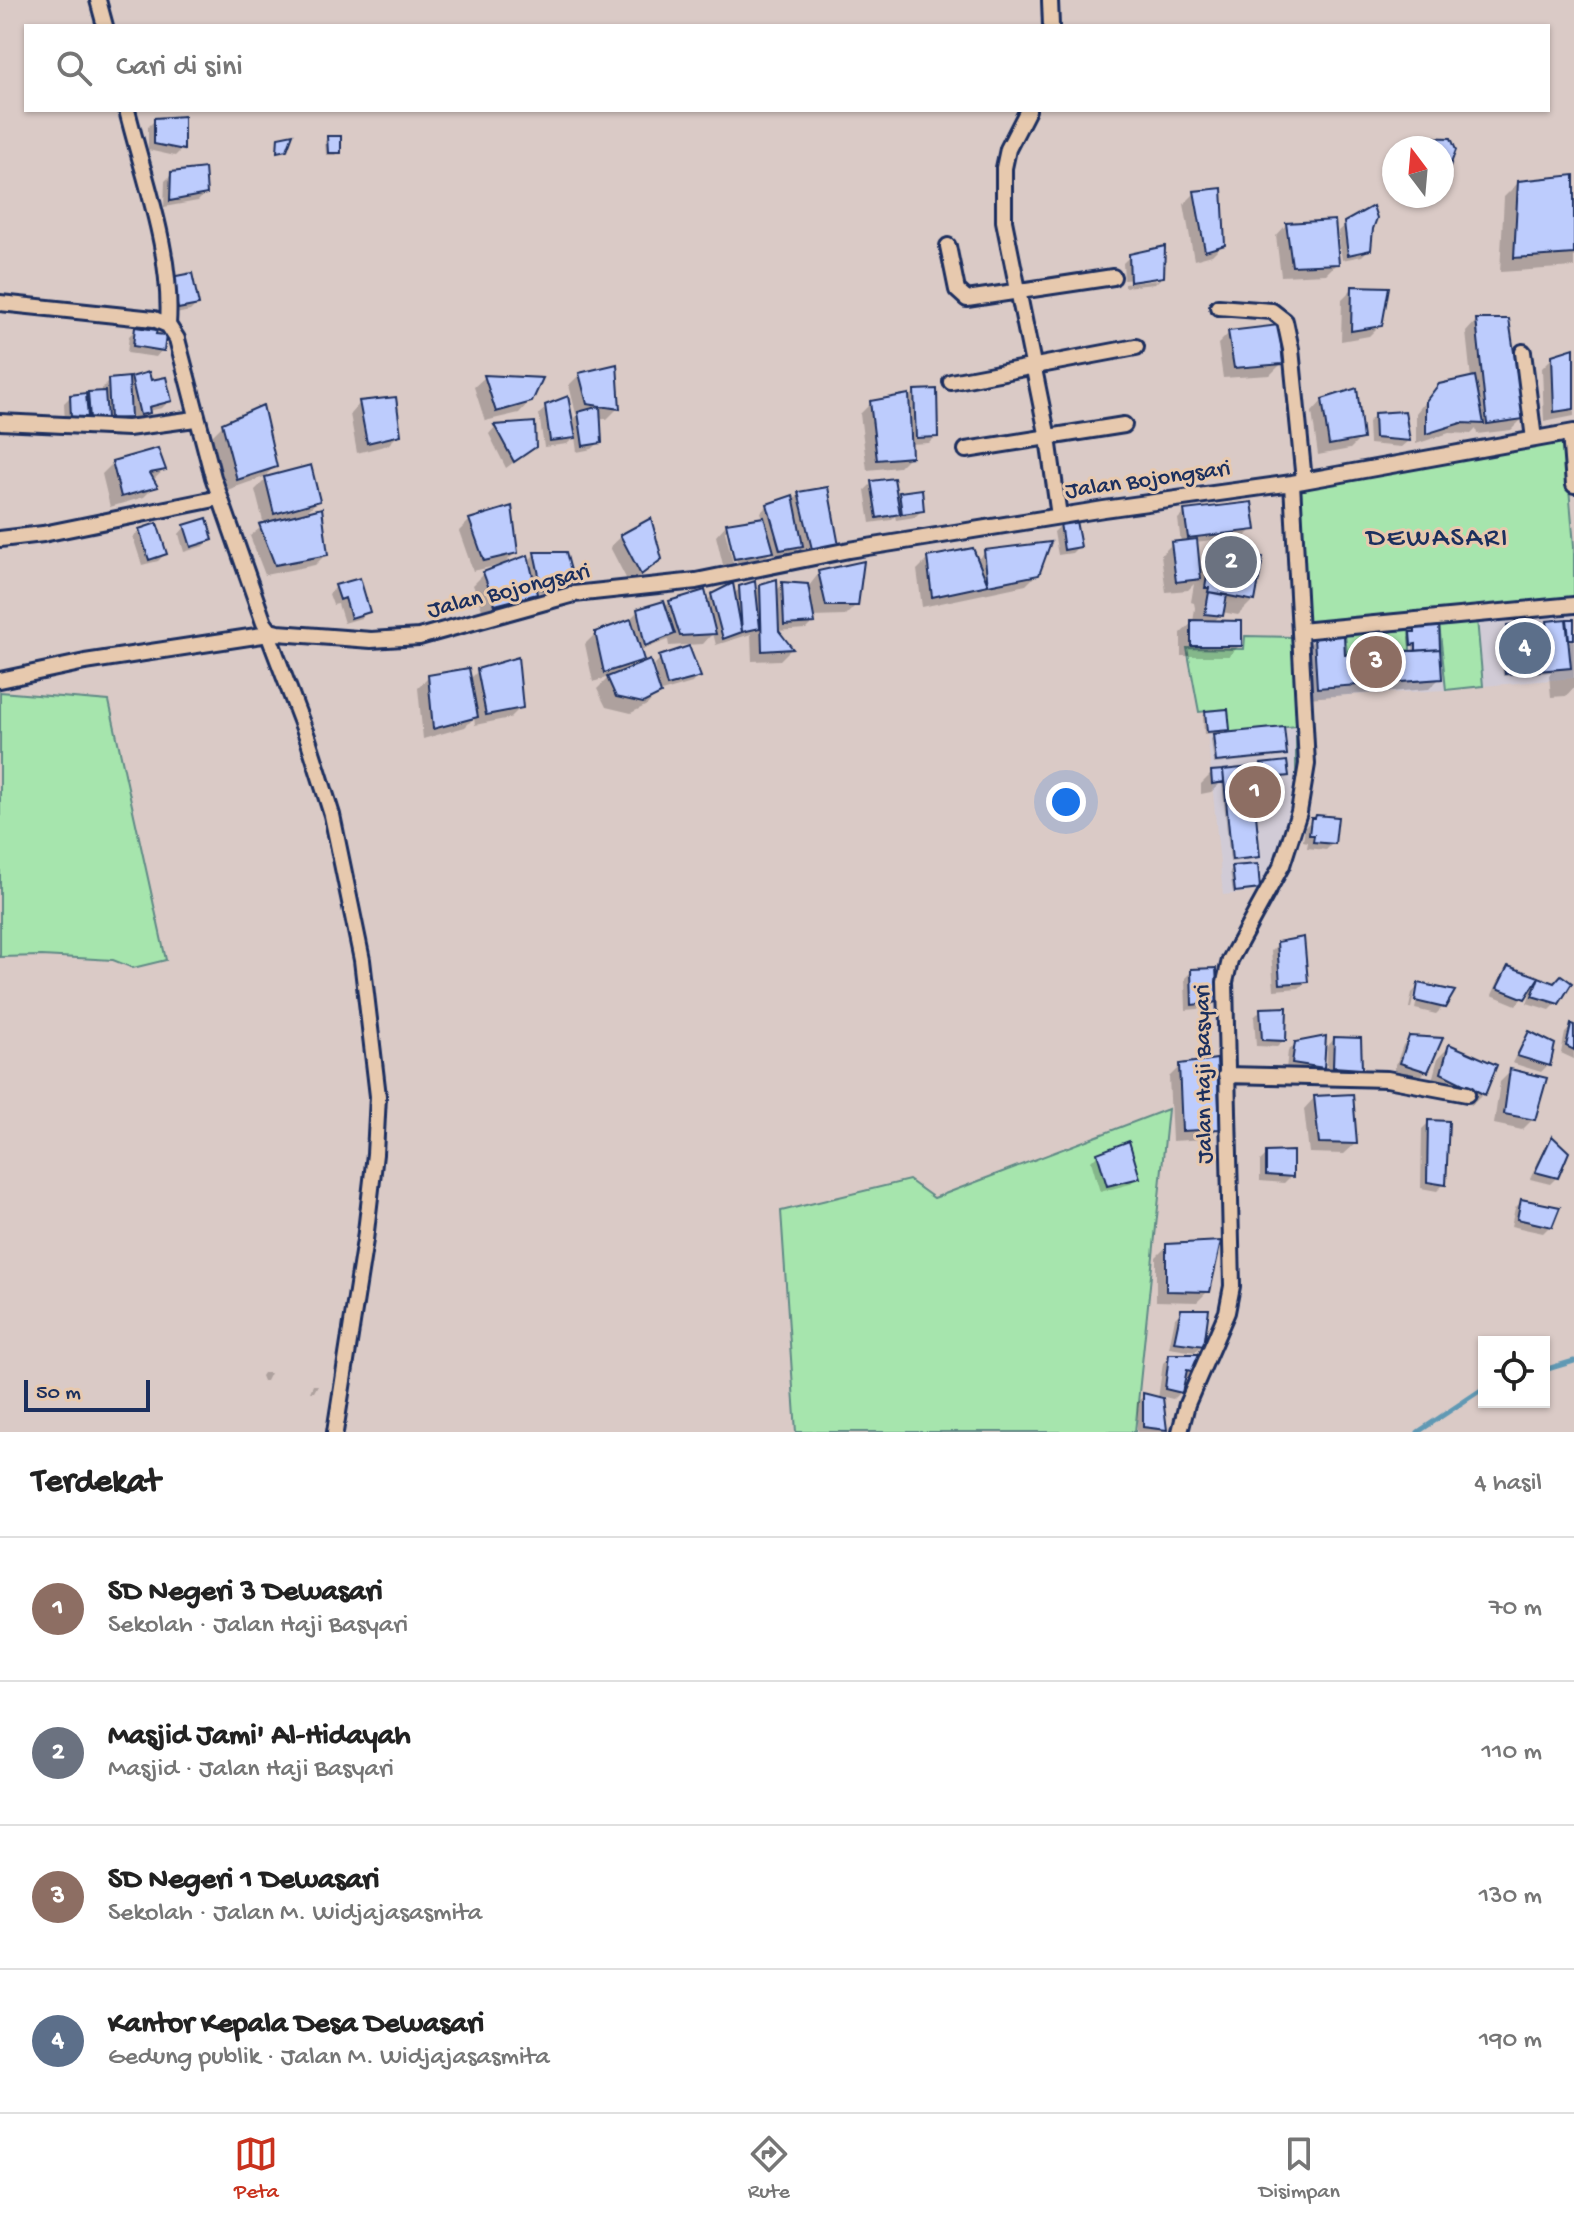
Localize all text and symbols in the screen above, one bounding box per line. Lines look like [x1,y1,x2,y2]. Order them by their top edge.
search box [24,24,1550,112]
icon: search [52,46,96,90]
text: Cari di sini [116,51,243,86]
north arrow [1382,136,1454,208]
street label: Jalan Bojongsari [1063,455,1233,507]
district label: DEWASARI [1365,523,1509,556]
pin: 2 [1205,532,1257,592]
street label: Jalan Bojongsari [425,558,593,626]
pin: 4 [1499,618,1551,678]
pin: 3 [1350,632,1402,692]
pin: 1 [1229,762,1281,822]
your location [1046,782,1086,822]
street label: Jalan Haji Basyari [1189,984,1221,1164]
map controls [1478,1336,1550,1408]
button: locate [1478,1336,1550,1408]
scale bar [24,1376,150,1412]
text: 50 m [36,1381,81,1407]
text: Terdekat [32,1464,160,1504]
text: 4 hasil [1474,1469,1542,1500]
text: SD Negeri 3 Dewasari [108,1576,383,1611]
text: 1 [53,1594,63,1625]
text: 70 m [1489,1594,1542,1625]
text: Sekolah · Jalan Haji Basyari [108,1611,408,1642]
text: Masjid Jami' Al-Hidayah [108,1720,411,1755]
text: 2 [52,1738,64,1769]
text: 110 m [1482,1738,1542,1769]
text: Masjid · Jalan Haji Basyari [108,1755,394,1786]
text: SD Negeri 1 Dewasari [108,1864,379,1899]
text: 3 [51,1882,65,1913]
text: 130 m [1479,1882,1542,1913]
text: Sekolah · Jalan M. Widjajasasmita [108,1899,482,1930]
text: Kantor Kepala Desa Dewasari [108,2008,484,2043]
text: 4 [52,2026,64,2057]
text: 190 m [1479,2026,1542,2057]
text: Gedung publik · Jalan M. Widjajasasmita [108,2043,550,2074]
tab: Peta [234,2132,279,2206]
tab: Rute [747,2132,791,2206]
tab: Disimpan [1259,2132,1340,2206]

